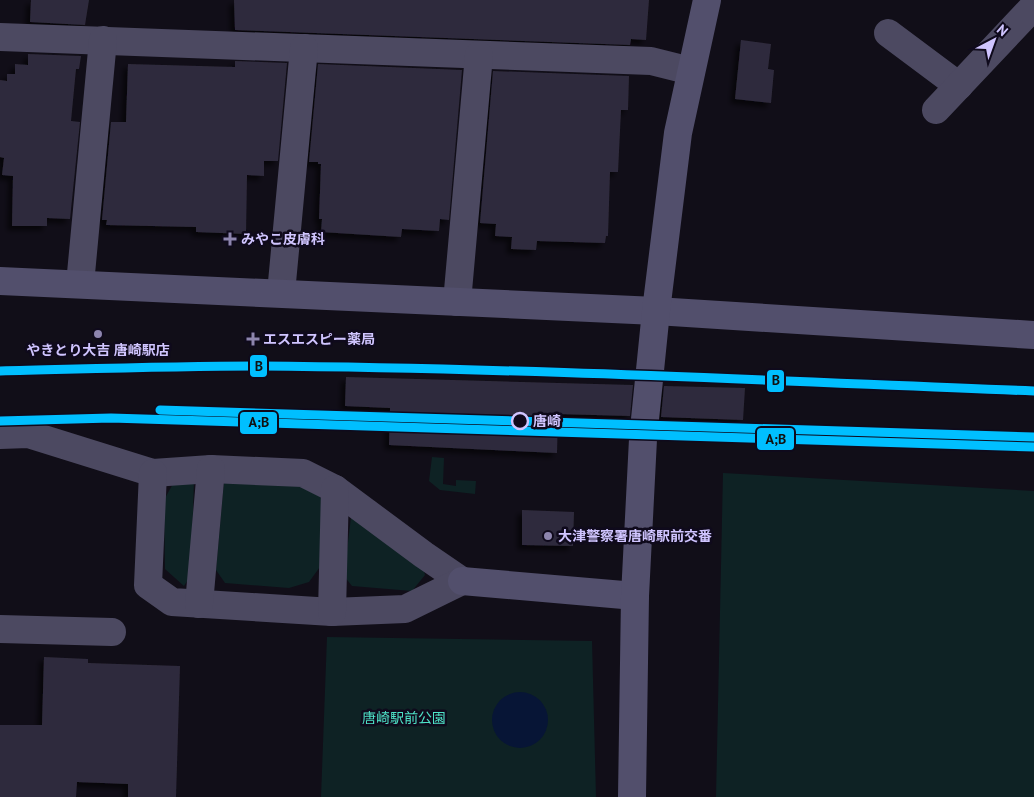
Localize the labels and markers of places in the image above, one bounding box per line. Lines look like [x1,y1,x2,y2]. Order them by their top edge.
place label: みやこ皮膚科 [241,230,325,248]
marker: みやこ皮膚科 [223,232,237,246]
marker: やきとり大吉 唐崎駅店 [92,328,104,340]
place label: エスエスピー薬局 [263,330,375,348]
marker: エスエスピー薬局 [247,333,259,345]
place label: やきとり大吉 唐崎駅店 [26,341,170,359]
marker: 唐崎 [511,412,529,430]
place label: 唐崎 [533,412,561,430]
place label: 大津警察署唐崎駅前交番 [558,527,712,545]
marker: 大津警察署唐崎駅前交番 [542,530,554,542]

